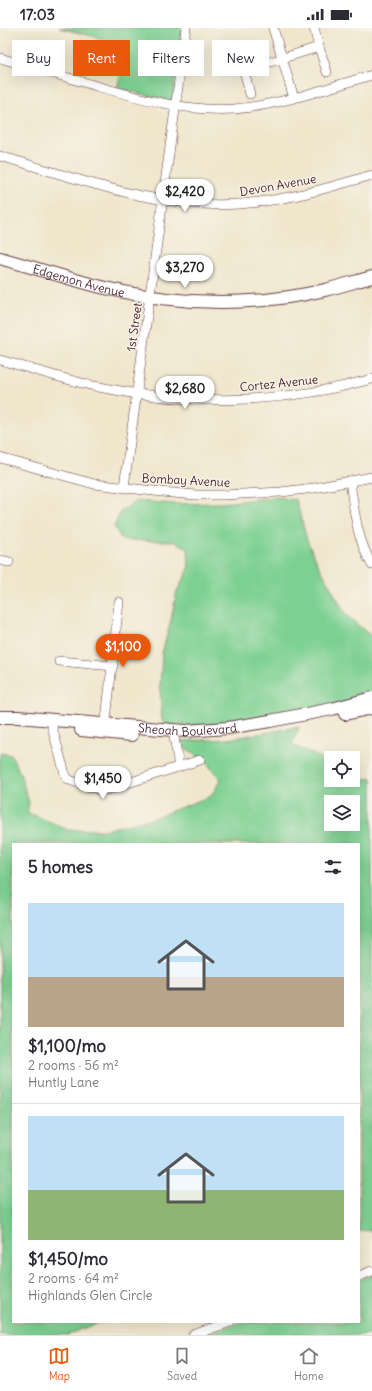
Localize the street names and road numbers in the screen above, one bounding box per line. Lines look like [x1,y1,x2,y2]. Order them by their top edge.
street label: Devon Avenue [238,171,318,199]
street label: Edgemon Avenue [31,261,126,300]
street label: 1st Street [123,302,145,352]
street label: Cortez Avenue [239,371,319,395]
street label: Bombay Avenue [141,470,231,490]
street label: Sheoah Boulevard [138,719,238,739]

